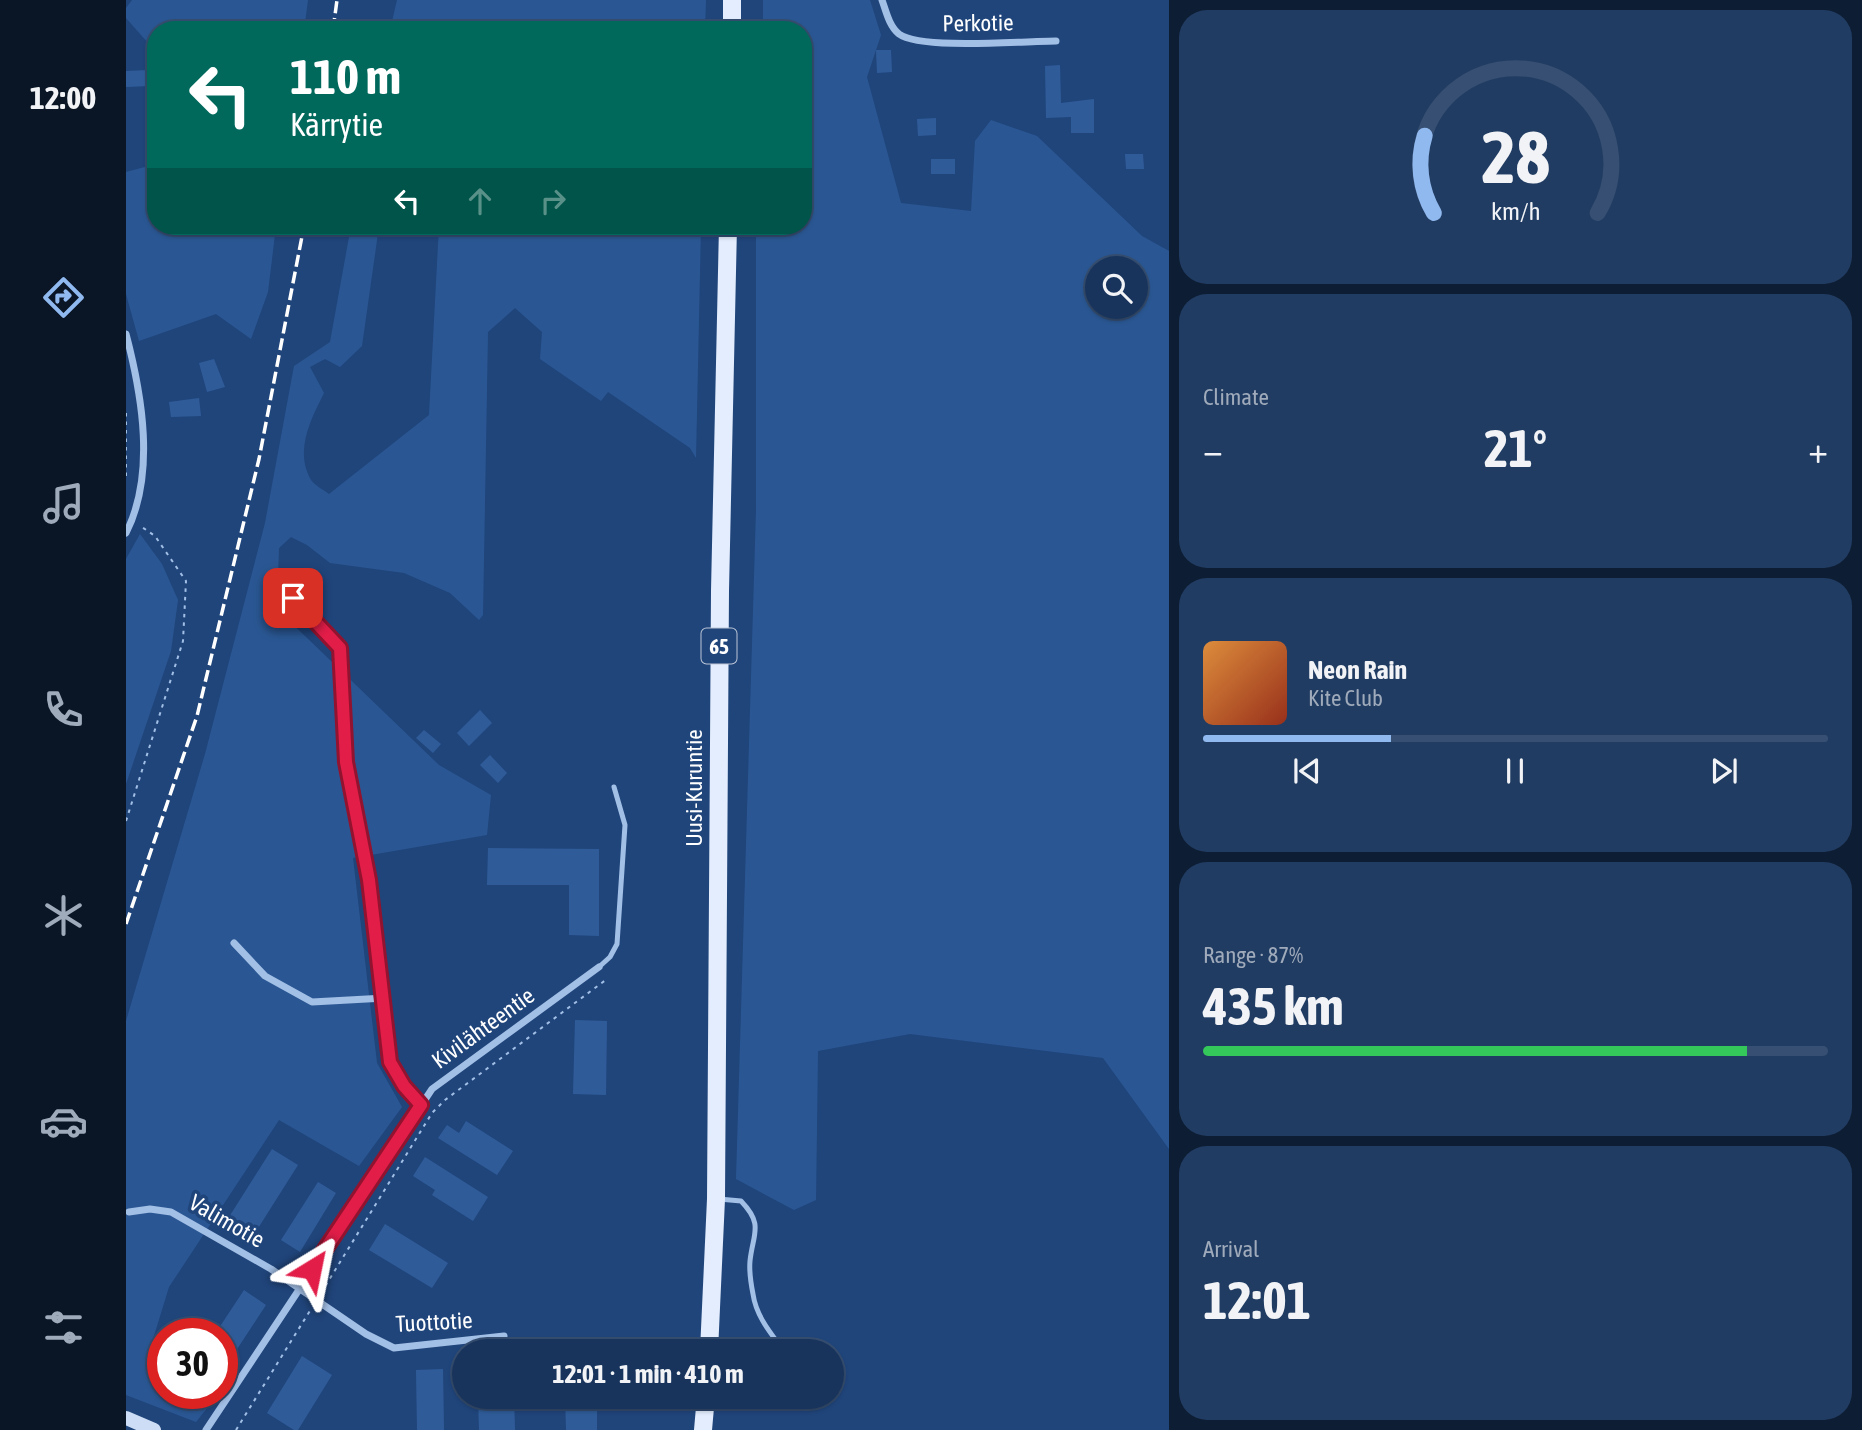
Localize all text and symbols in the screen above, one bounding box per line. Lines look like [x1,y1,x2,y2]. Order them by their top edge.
street label: Perkotie [942,9,1014,37]
text: 110 m [290,48,401,104]
icon: left [175,49,266,140]
text: 12:00 [30,79,96,116]
text: Kärrytie [290,106,383,143]
text: 28 [1481,115,1550,198]
icon: left [388,182,426,220]
icon: ahead [461,182,499,220]
icon: right [534,182,572,220]
text: km/h [1491,197,1540,225]
map controls [1085,256,1148,319]
button: search [1085,256,1148,319]
icon: directions [39,273,88,322]
text: Climate [1203,384,1269,410]
text: 21° [1484,418,1547,478]
text: − [1203,428,1223,471]
text: + [1808,428,1828,471]
icon: music [39,479,88,528]
pin [263,568,323,628]
icon: arrive [274,579,312,617]
road number: 65 [702,628,736,664]
text: Neon Rain [1308,655,1407,685]
icon: phone [39,685,88,734]
text: Kite Club [1308,685,1383,711]
street label: Uusi-Kuruntie [681,729,707,847]
icon: previous [1288,752,1326,790]
icon: pause [1496,752,1534,790]
icon: next [1705,752,1743,790]
icon: climate [39,891,88,940]
text: Range · 87% [1203,942,1303,968]
text: 435 km [1203,976,1344,1036]
street label: Kivilähteentie [427,982,539,1074]
icon: car [39,1097,88,1146]
street label: Valimotie [185,1189,269,1253]
position arrow [275,1232,349,1306]
text: Arrival [1203,1236,1259,1262]
text: 12:01 [1203,1270,1311,1330]
icon: filters [39,1303,88,1352]
street label: Tuottotie [395,1307,473,1337]
speed limit sign: 30 [147,1318,238,1409]
text: 12:01 · 1 min · 410 m [552,1359,744,1389]

